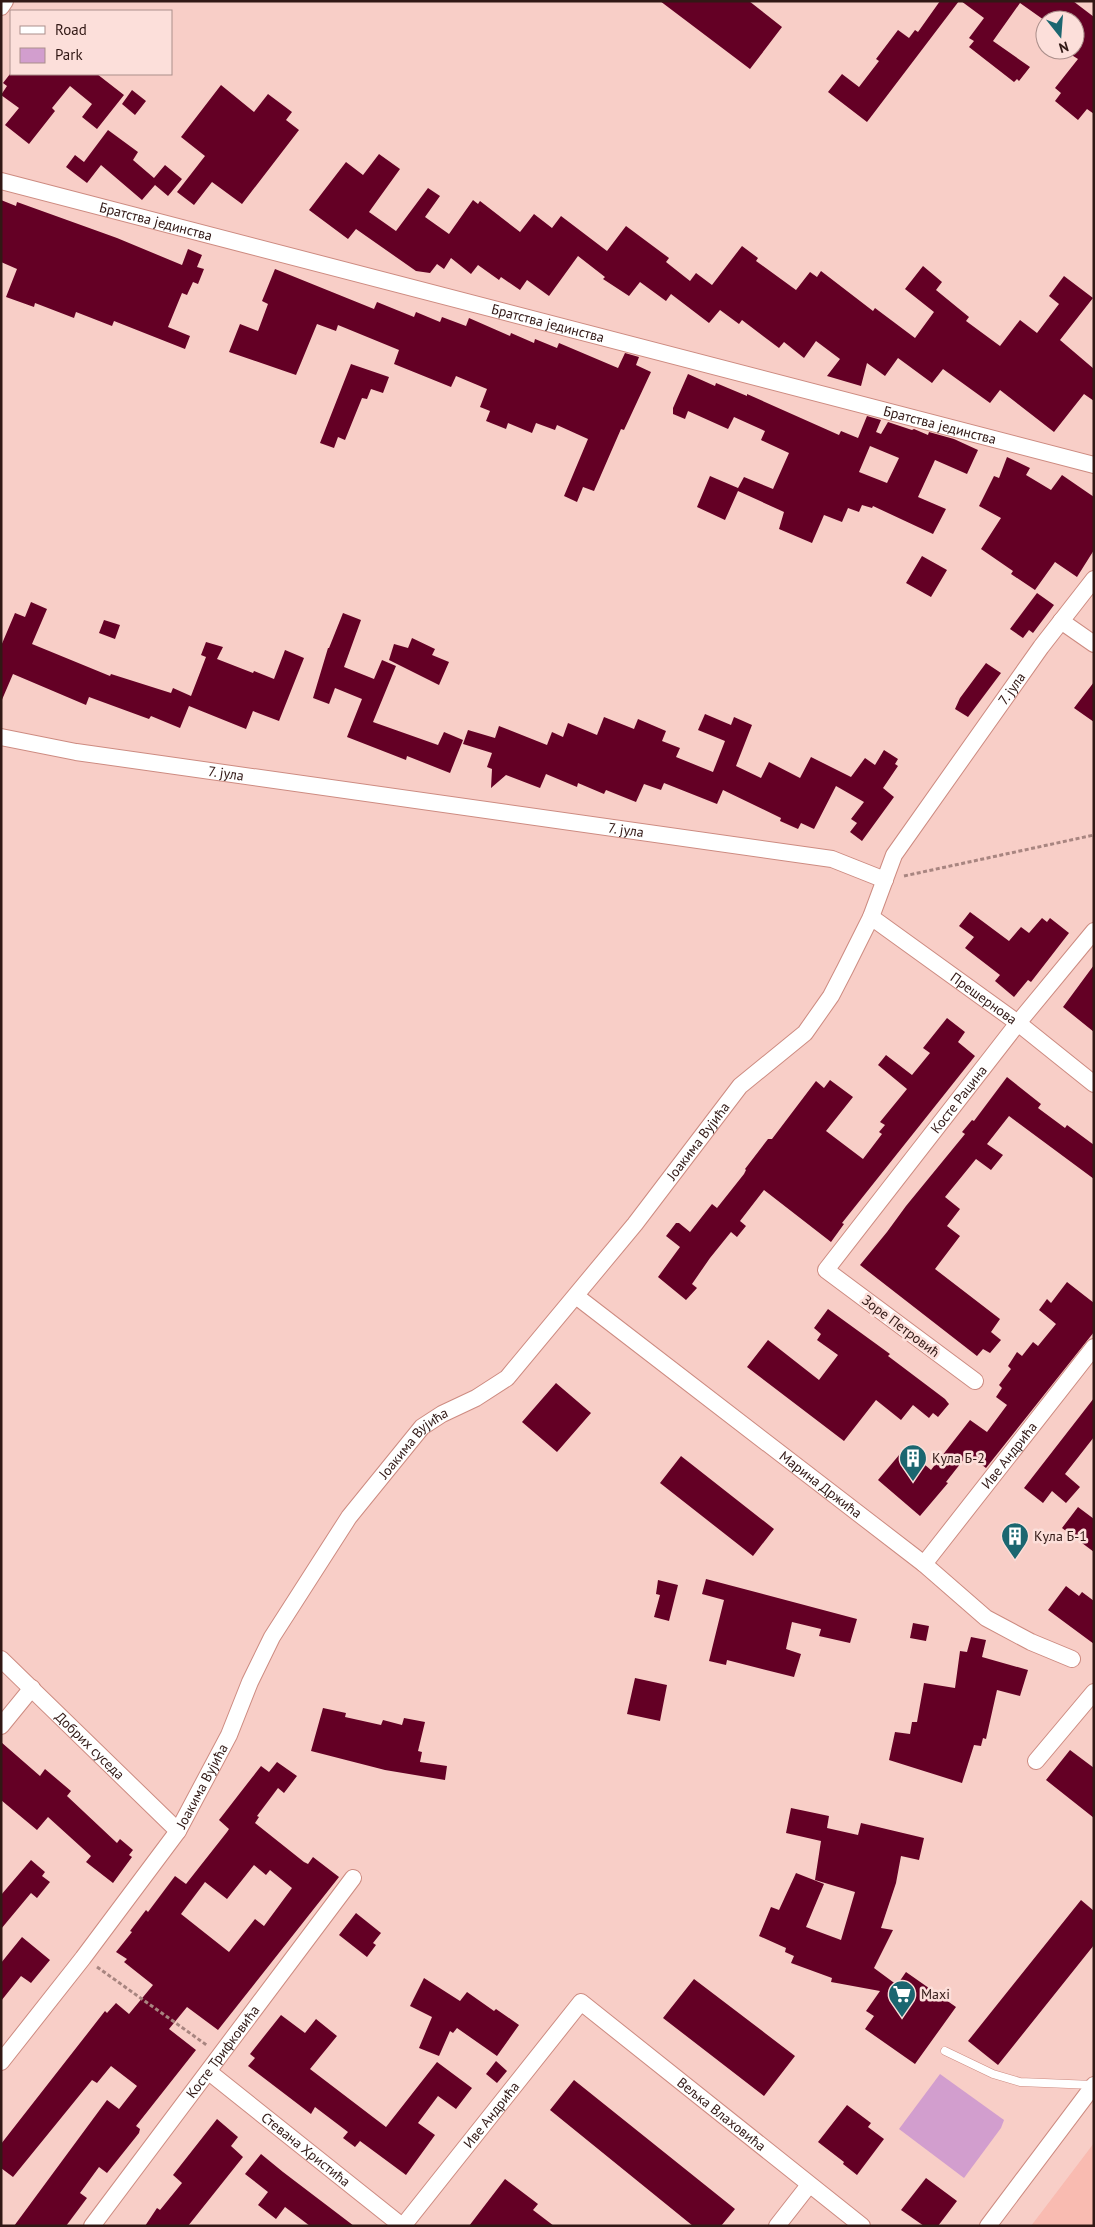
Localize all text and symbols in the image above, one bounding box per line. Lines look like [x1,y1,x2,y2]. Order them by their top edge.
legend [10,10,172,75]
north arrow [1035,10,1085,60]
text: Road [55,20,87,39]
text: N [1057,37,1071,57]
text: Park [55,45,83,64]
street label: Братства јединства [97,198,214,245]
street label: Братства јединства [489,300,606,346]
street label: Братства јединства [881,402,998,448]
street label: 7. јула [994,669,1029,708]
street label: 7. јула [207,762,245,785]
street label: 7. јула [607,818,645,841]
street label: Прешернова [947,968,1021,1028]
street label: Косте Рацина [927,1062,991,1137]
street label: Јоакима Вујића [662,1098,734,1185]
street label: Зоре Петровић [859,1291,943,1361]
street label: Јоакима Вујића [374,1403,451,1483]
street label: Иве Андрића [977,1418,1041,1492]
building icon: Кула Б-2 [898,1443,928,1482]
street label: Марина Држића [776,1447,866,1522]
place label: Кула Б-2 [932,1449,985,1467]
building icon: Кула Б-1 [1000,1521,1030,1560]
place label: Кула Б-1 [1034,1527,1087,1545]
street label: Добрих суседа [51,1708,128,1783]
street label: Јоакима Вујића [172,1740,232,1832]
supermarket icon: Maxi [887,1979,917,2018]
place label: Maxi [921,1985,950,2003]
street label: Косте Трифковића [182,2002,263,2102]
street label: Вељка Влаховића [674,2073,770,2155]
street label: Иве Андрића [459,2078,523,2152]
street label: Стевана Христића [258,2108,354,2190]

